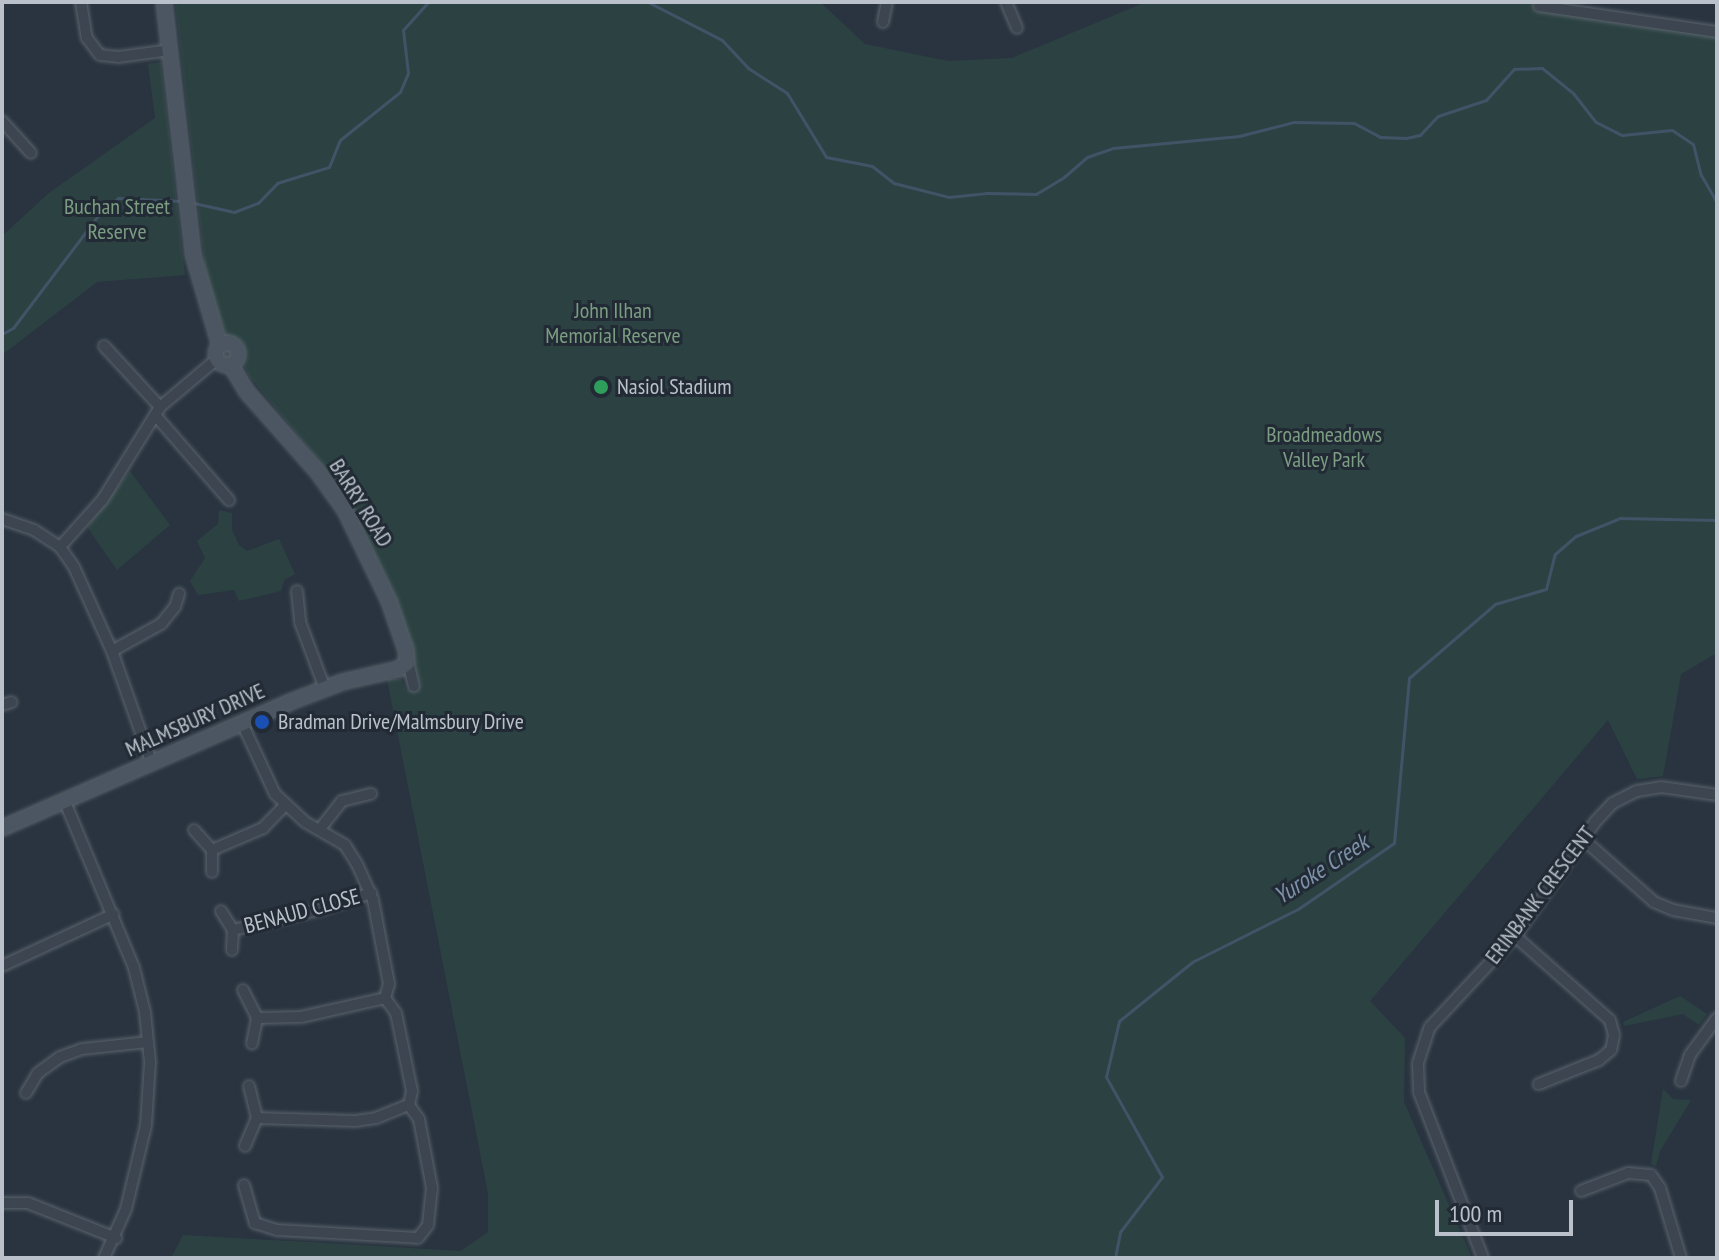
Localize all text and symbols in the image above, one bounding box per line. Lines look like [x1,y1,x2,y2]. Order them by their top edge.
park label: Buchan Street Reserve [64,193,170,244]
park label: John Ilhan Memorial Reserve [545,297,681,348]
place label: Nasiol Stadium [617,374,732,400]
marker: Nasiol Stadium [592,378,610,396]
park label: Broadmeadows Valley Park [1266,421,1382,472]
street label: BARRY ROAD [324,454,398,552]
street label: MALMSBURY DRIVE [121,677,269,763]
place label: Bradman Drive/Malmsbury Drive [278,709,524,735]
marker: Bradman Drive/Malmsbury Drive [253,713,271,731]
street label: ERINBANK CRESCENT [1480,821,1600,969]
water label: Yuroke Creek [1268,828,1374,910]
street label: BENAUD CLOSE [241,883,363,939]
scale bar [1439,1184,1577,1234]
text: 100 m [1449,1198,1502,1229]

